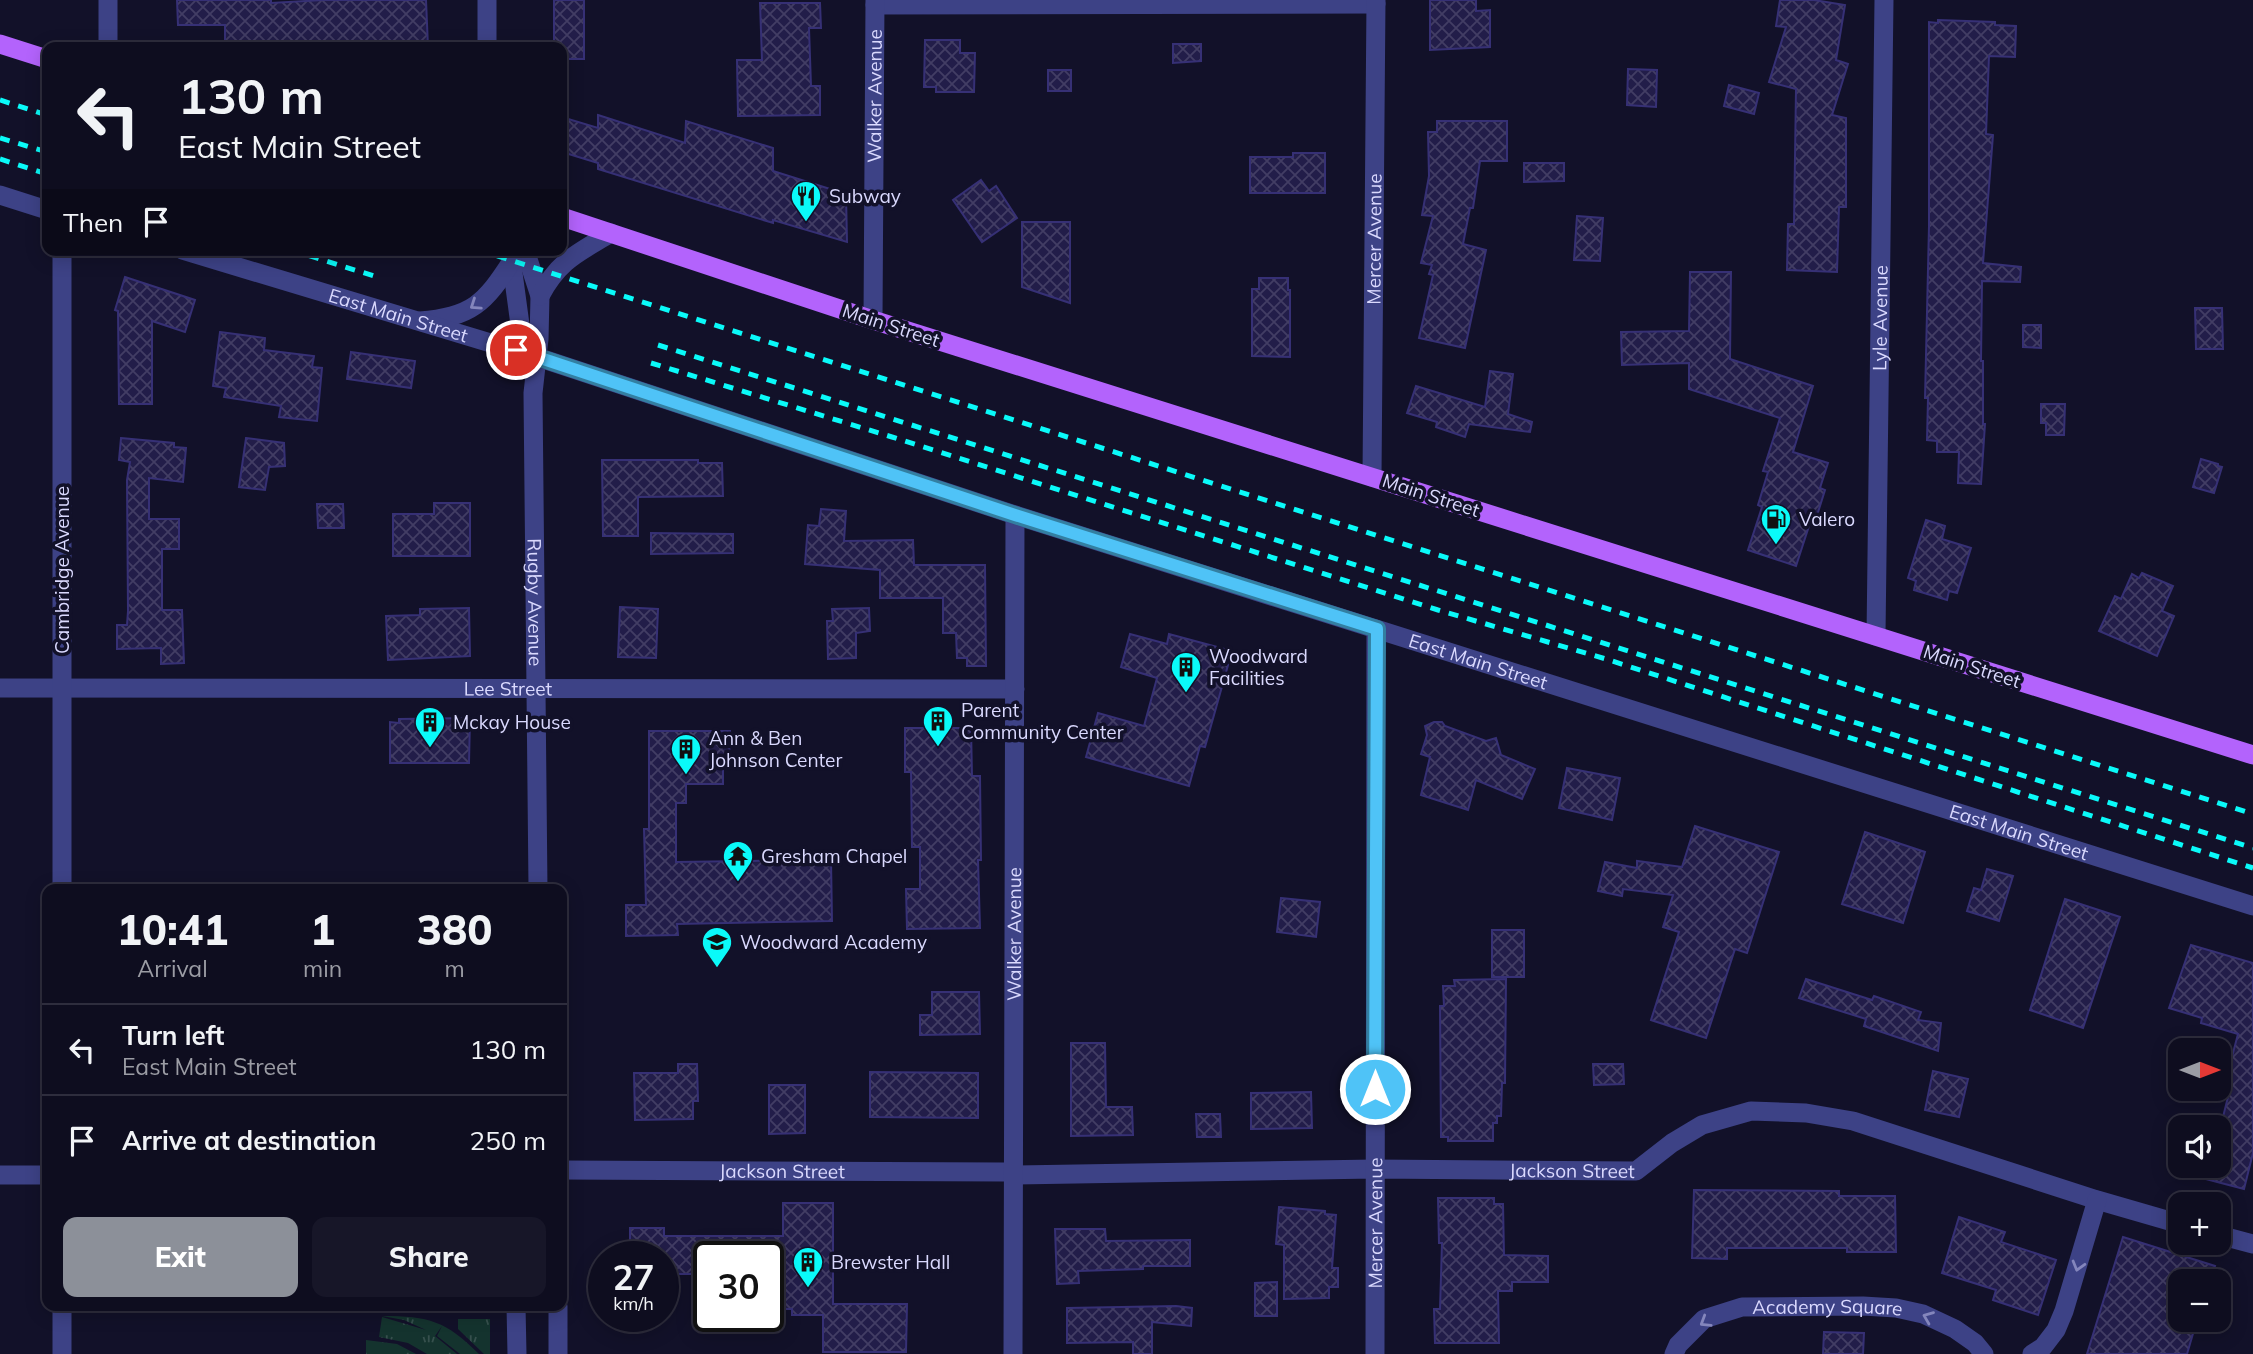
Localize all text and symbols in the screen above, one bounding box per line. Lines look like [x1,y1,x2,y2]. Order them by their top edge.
street label: Walker Avenue [862,29,887,163]
text: 130 m [178,65,324,126]
icon: left [63,70,154,161]
text: East Main Street [178,126,421,166]
street label: Mercer Avenue [1361,173,1387,305]
restaurant icon: Subway [789,179,823,223]
place label: Subway [829,184,901,208]
icon: arrive [137,203,175,241]
text: Then [63,206,123,239]
street label: Lyle Avenue [1867,265,1893,371]
street label: East Main Street [326,283,471,348]
one-way arrow [470,296,483,309]
street label: Main Street [839,298,943,352]
pin [486,320,546,380]
icon: arrive [497,331,535,369]
street label: Main Street [1379,468,1483,522]
street label: Cambridge Avenue [50,486,74,654]
fuel station icon: Valero [1759,502,1793,546]
place label: Valero [1799,507,1855,531]
street label: Rugby Avenue [522,538,548,666]
street label: East Main Street [1406,628,1551,695]
street label: Main Street [1920,639,2024,693]
place label: Woodward Facilities [1209,644,1308,690]
building icon: Woodward Facilities [1169,650,1203,694]
street label: Lee Street [464,676,553,701]
place label: Parent Community Center [961,698,1124,744]
building icon: Parent Community Center [921,704,955,748]
building icon: Mckay House [413,705,447,749]
place label: Mckay House [453,710,571,734]
place label: Ann & Ben Johnson Center [709,726,842,772]
building icon: Ann & Ben Johnson Center [669,732,703,776]
street label: East Main Street [1946,799,2092,865]
temple icon: Gresham Chapel [721,839,755,883]
place label: Gresham Chapel [761,844,907,868]
street label: Walker Avenue [1002,867,1026,1001]
text: 10:41 [117,903,228,956]
text: 1 [310,903,335,956]
text: 380 [417,903,492,956]
school or university icon: Woodward Academy [700,925,734,969]
place label: Woodward Academy [740,930,927,954]
text: Arrival [137,954,208,983]
text: min [303,954,342,983]
text: m [444,954,465,983]
text: Turn left [122,1019,224,1052]
icon: left [63,1031,101,1069]
text: 130 m [470,1033,546,1066]
north arrow [2168,1038,2231,1101]
map controls [2168,1038,2231,1332]
text: East Main Street [122,1052,297,1081]
position arrow [1338,1052,1412,1126]
button: sound [2168,1115,2231,1178]
icon: arrive [63,1122,101,1160]
text: Arrive at destination [122,1124,377,1157]
text: 250 m [470,1124,546,1157]
street label: Mercer Avenue [1363,1157,1387,1289]
street label: Jackson Street [1509,1158,1635,1183]
street label: Jackson Street [719,1159,845,1183]
button: + [2168,1192,2231,1255]
button: Exit [63,1217,298,1297]
button: Share [312,1217,546,1297]
speed limit sign: 30 [693,1241,784,1332]
building icon: Brewster Hall [791,1245,825,1289]
place label: Brewster Hall [831,1250,950,1274]
text: 27 [612,1255,655,1299]
one-way arrow [2071,1259,2086,1271]
button: − [2168,1269,2231,1332]
text: km/h [613,1292,654,1315]
street label: Academy Square [1752,1294,1905,1321]
one-way arrow [1922,1312,1934,1326]
one-way arrow [1700,1314,1713,1327]

